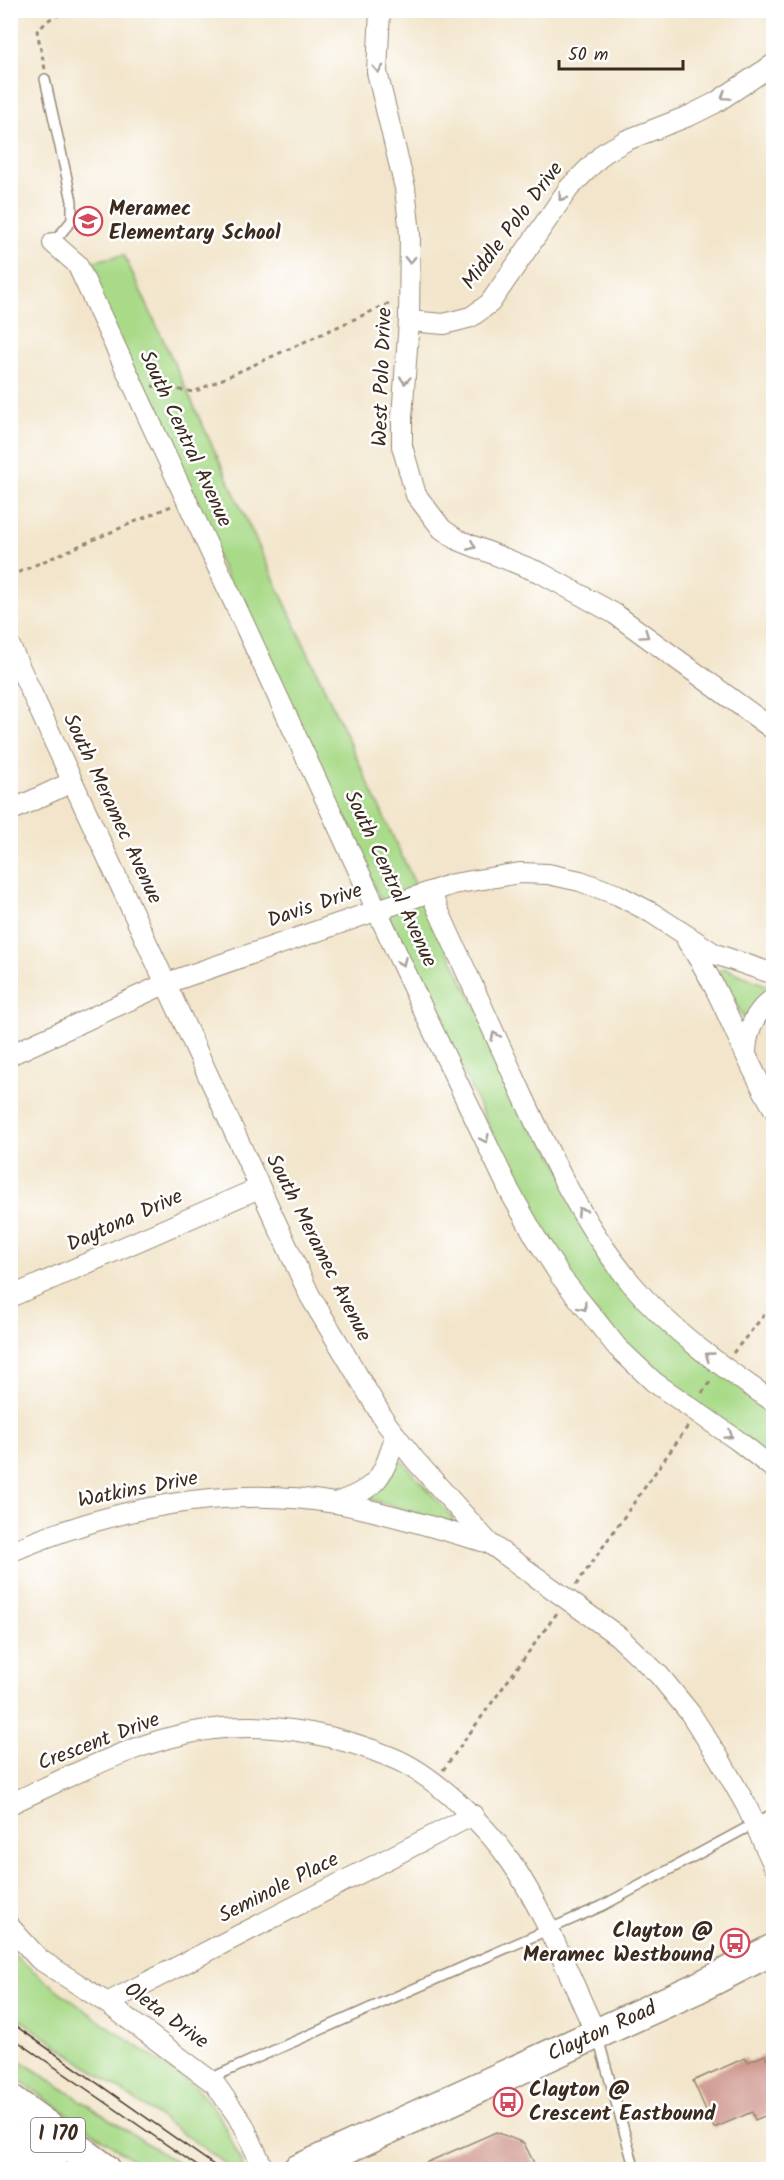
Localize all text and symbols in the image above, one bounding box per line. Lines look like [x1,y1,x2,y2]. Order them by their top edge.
scale bar [559,33,684,71]
text: 50 m [568,41,608,70]
one-way arrow [371,64,384,73]
one-way arrow [721,89,732,100]
street label: Middle Polo Drive [454,154,573,297]
one-way arrow [559,190,570,201]
place label: Meramec Elementary School [109,193,281,250]
school or university icon: Meramec Elementary School [72,205,104,237]
one-way arrow [404,256,416,265]
street label: West Polo Drive [364,306,402,447]
street label: South Central Avenue [129,345,241,534]
one-way arrow [399,375,412,384]
one-way arrow [466,539,477,551]
one-way arrow [638,628,649,639]
street label: South Meramec Avenue [53,708,171,910]
street label: South Central Avenue [334,785,446,974]
street label: Davis Drive [263,874,367,938]
one-way arrow [395,956,407,967]
one-way arrow [490,1031,502,1042]
one-way arrow [477,1132,489,1143]
street label: South Meramec Avenue [256,1148,380,1348]
street label: Daytona Drive [62,1180,189,1261]
one-way arrow [577,1206,588,1217]
one-way arrow [576,1300,587,1311]
one-way arrow [704,1352,715,1363]
one-way arrow [722,1427,733,1438]
street label: Watkins Drive [75,1462,201,1518]
street label: Crescent Drive [33,1703,165,1780]
street label: Seminole Place [213,1843,345,1932]
place label: Clayton @ Meramec Westbound [523,1915,715,1972]
bus stop icon: Clayton @ Meramec Westbound [719,1927,751,1959]
street label: Oleta Drive [117,1974,216,2058]
street label: Clayton Road [542,1992,662,2071]
place label: Clayton @ Crescent Eastbound [529,2074,716,2131]
bus stop icon: Clayton @ Crescent Eastbound [492,2086,524,2118]
road number: I 170 [31,2118,85,2152]

